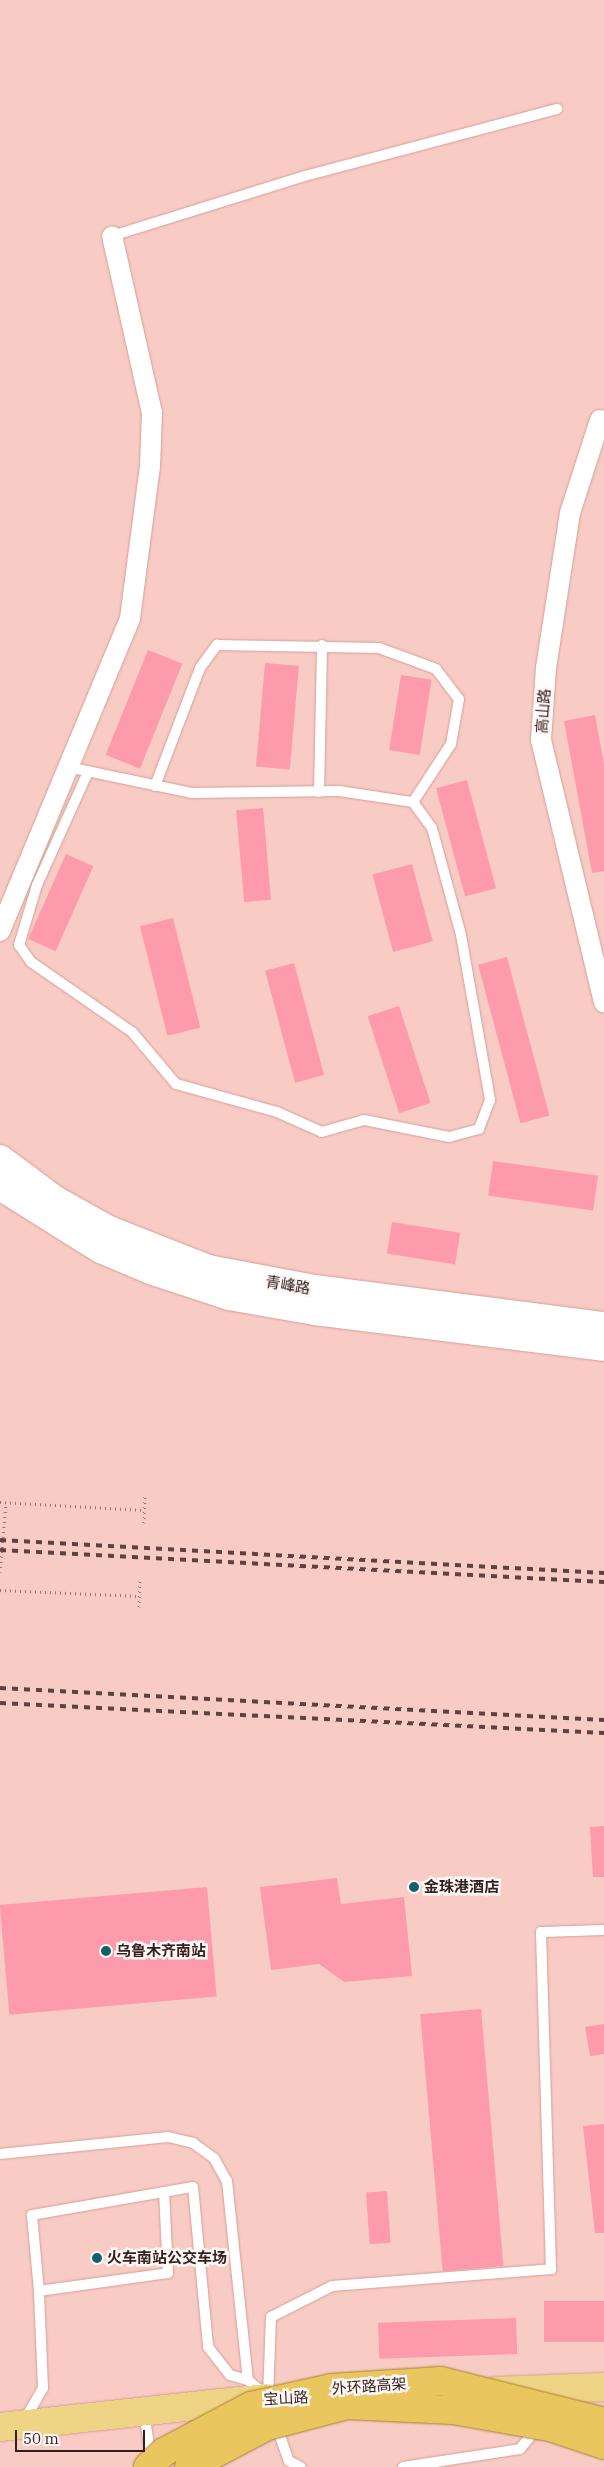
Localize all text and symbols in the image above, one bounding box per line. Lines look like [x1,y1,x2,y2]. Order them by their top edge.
street label: 高山路 [532,688,554,734]
street label: 青峰路 [264,1273,312,1297]
place label: 金珠港酒店 [424,1878,499,1896]
marker: 金珠港酒店 [408,1881,420,1893]
place label: 乌鲁木齐南站 [116,1942,206,1960]
marker: 乌鲁木齐南站 [100,1945,112,1957]
place label: 火车南站公交车场 [107,2249,227,2267]
marker: 火车南站公交车场 [91,2252,103,2264]
street label: 外环路高架 [331,2374,407,2398]
street label: 宝山路 [263,2388,309,2408]
scale bar [18,2420,148,2452]
text: 50 m [23,2429,59,2448]

